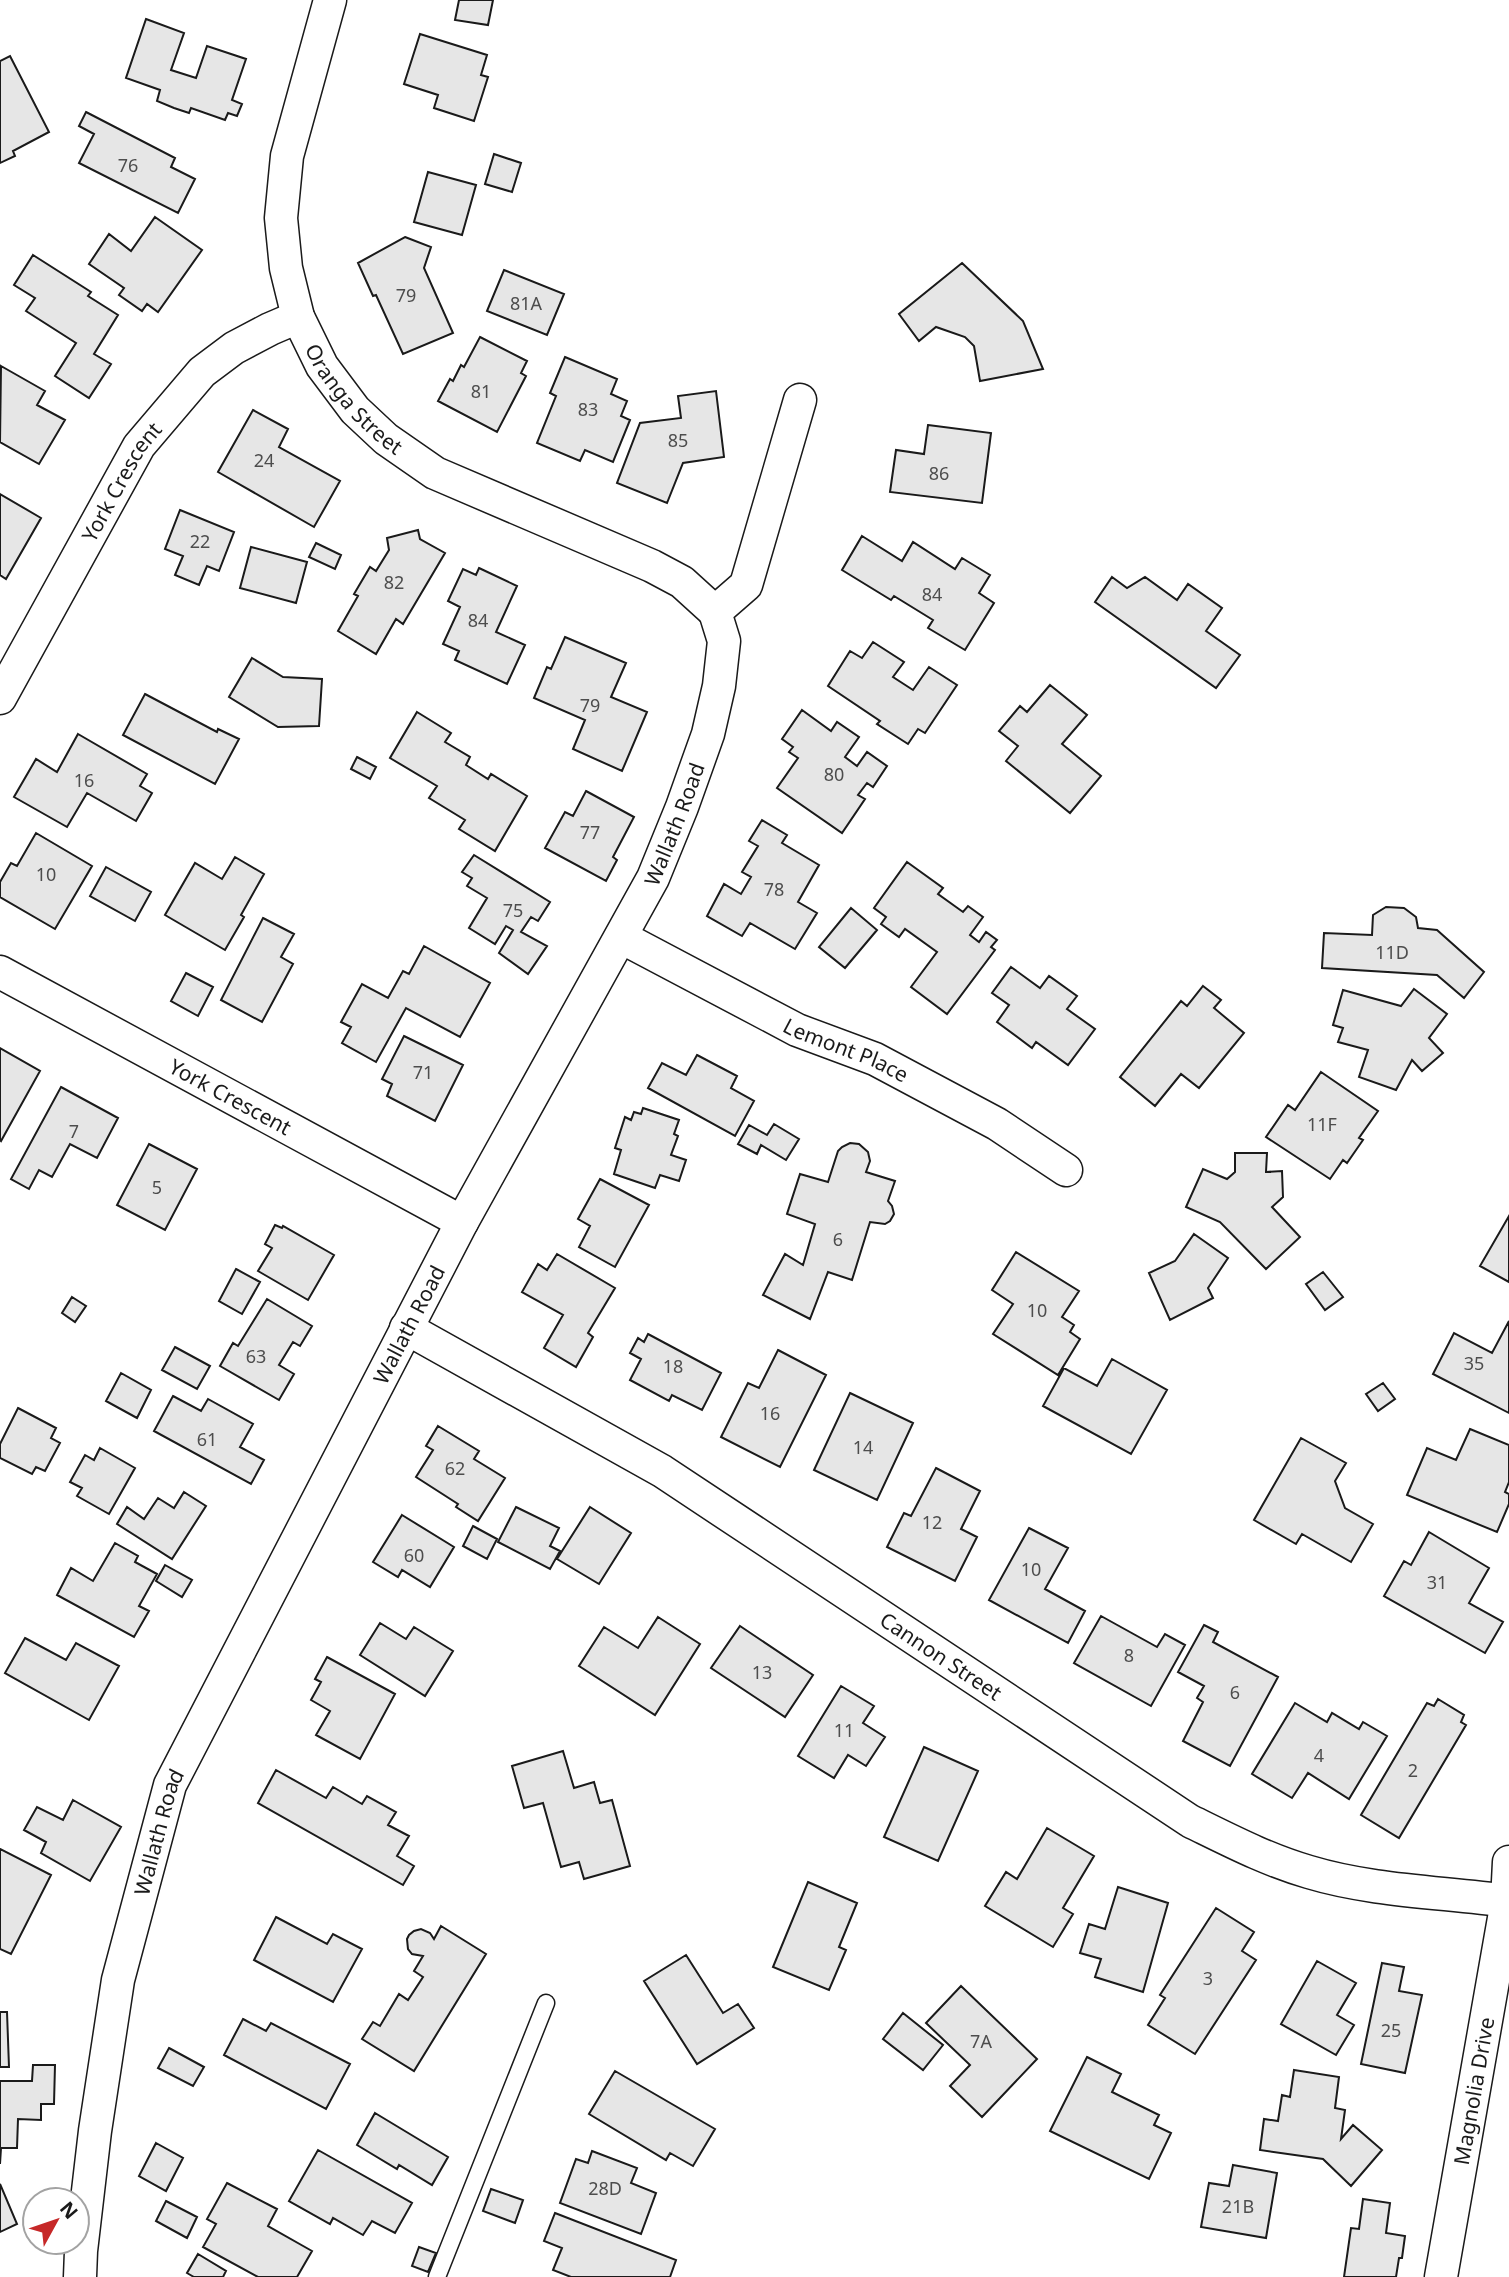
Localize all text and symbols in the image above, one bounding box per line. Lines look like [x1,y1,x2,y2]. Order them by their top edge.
house number: 76 [118,153,138,177]
house number: 79 [396,283,416,307]
house number: 81A [510,291,543,315]
street label: Oranga Street [299,339,409,461]
house number: 81 [471,379,491,403]
house number: 83 [578,397,598,421]
street label: York Crescent [75,416,168,547]
house number: 85 [668,428,688,452]
house number: 24 [254,448,274,472]
house number: 86 [929,461,949,485]
house number: 22 [190,529,210,553]
house number: 82 [384,570,404,594]
house number: 84 [922,582,942,606]
house number: 84 [468,608,488,632]
house number: 79 [580,693,600,717]
street label: Wallath Road [637,759,711,890]
house number: 80 [824,762,844,786]
house number: 16 [74,768,94,792]
house number: 77 [580,820,600,844]
house number: 10 [36,862,56,886]
house number: 78 [764,877,784,901]
house number: 75 [503,898,523,922]
house number: 11D [1375,940,1409,964]
street label: Lemont Place [778,1011,914,1088]
street label: York Crescent [164,1052,297,1141]
house number: 71 [413,1060,433,1084]
house number: 11F [1307,1112,1337,1136]
house number: 7 [69,1119,79,1143]
house number: 5 [152,1175,162,1199]
house number: 6 [833,1227,843,1251]
street label: Wallath Road [366,1260,451,1389]
house number: 10 [1027,1298,1047,1322]
house number: 63 [246,1344,266,1368]
house number: 35 [1464,1351,1484,1375]
house number: 18 [663,1354,683,1378]
house number: 16 [760,1401,780,1425]
house number: 61 [197,1427,217,1451]
house number: 14 [853,1435,873,1459]
house number: 62 [445,1456,465,1480]
house number: 12 [922,1510,942,1534]
house number: 60 [404,1543,424,1567]
house number: 10 [1021,1557,1041,1581]
house number: 31 [1427,1570,1447,1594]
street label: Cannon Street [875,1605,1008,1707]
house number: 8 [1124,1643,1134,1667]
house number: 13 [752,1660,772,1684]
house number: 6 [1230,1680,1240,1704]
house number: 11 [834,1718,854,1742]
house number: 4 [1314,1743,1324,1767]
house number: 2 [1408,1758,1418,1782]
street label: Wallath Road [127,1764,190,1898]
house number: 3 [1203,1966,1213,1990]
street label: Magnolia Drive [1447,2015,1500,2167]
house number: 25 [1381,2018,1401,2042]
house number: 7A [970,2029,992,2053]
house number: 28D [588,2176,622,2200]
north arrow [21,2186,91,2256]
house number: 21B [1222,2194,1254,2218]
text: N [54,2196,84,2224]

